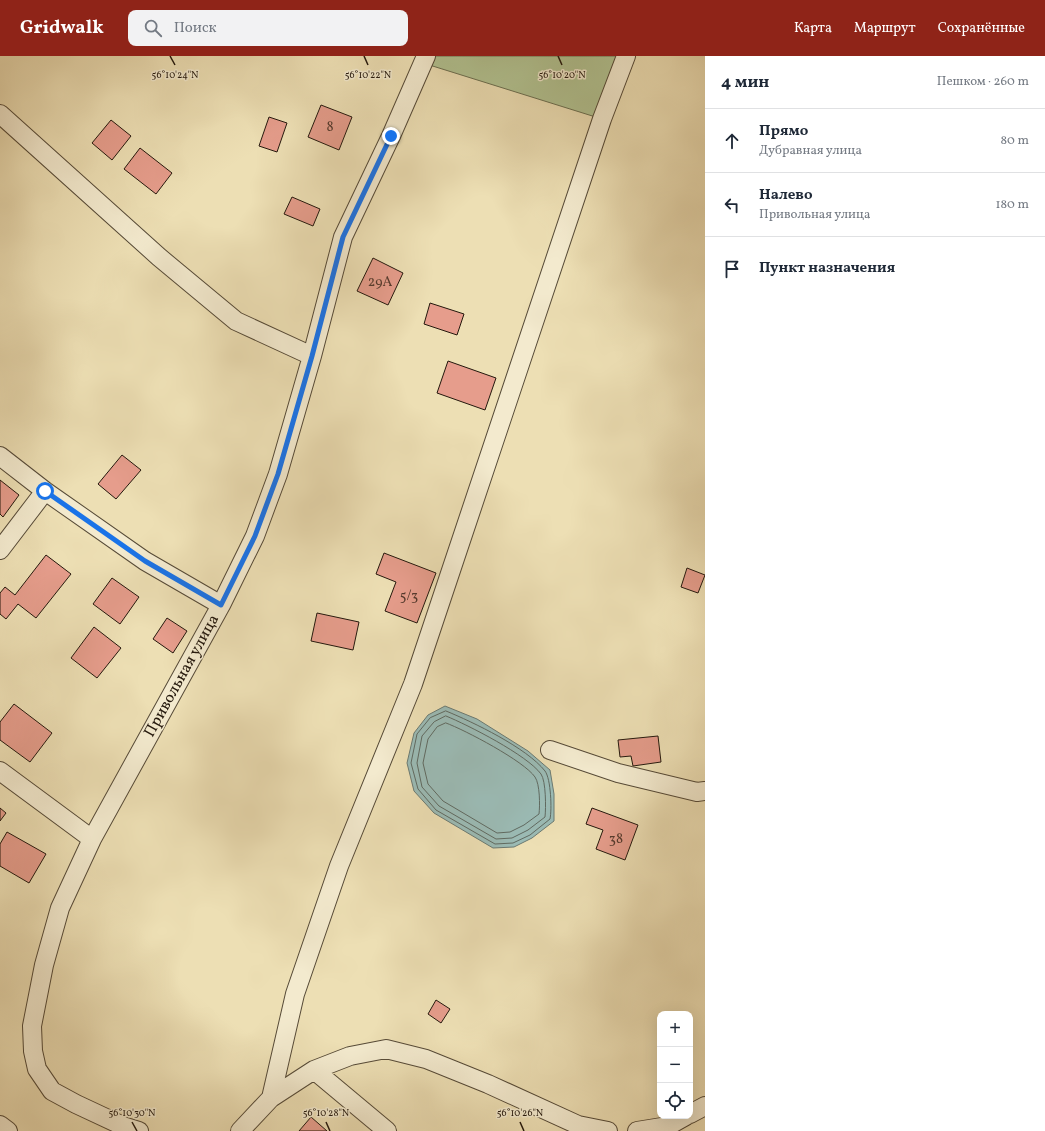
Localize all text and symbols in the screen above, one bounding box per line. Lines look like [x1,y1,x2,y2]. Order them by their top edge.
search box [128,10,408,46]
text: Gridwalk [20,15,104,41]
icon: search [142,17,164,39]
text: Поиск [174,18,217,39]
text: Карта [794,19,832,38]
text: Маршрут [854,19,916,38]
text: Сохранённые [938,19,1025,38]
text: 56°10'24"N [152,68,199,82]
text: 56°10'22"N [345,68,392,82]
text: 56°10'20"N [538,68,586,82]
text: 4 мин [721,71,769,94]
text: Пешком · 260 m [937,73,1029,91]
house number: 8 [326,118,334,137]
text: Прямо [759,121,808,142]
route end [382,127,400,145]
icon: ahead [721,130,743,152]
text: 80 m [1000,132,1029,150]
text: Дубравная улица [759,142,862,160]
text: Налево [759,185,813,206]
icon: left [721,194,743,216]
text: 180 m [995,196,1029,214]
text: Привольная улица [759,206,871,224]
icon: arrive [721,258,743,280]
text: Пункт назначения [759,258,895,279]
house number: 29А [368,273,392,292]
route start [36,482,54,500]
house number: 5/3 [400,587,418,606]
street label: Привольная улица [139,611,225,741]
house number: 38 [609,830,623,849]
map controls [657,1011,693,1119]
button: + [657,1011,693,1047]
button: − [657,1047,693,1083]
button: locate [657,1083,693,1119]
text: 56°10'30"N [109,1106,156,1120]
text: 56°10'28"N [303,1106,350,1120]
text: 56°10'26"N [497,1106,544,1120]

